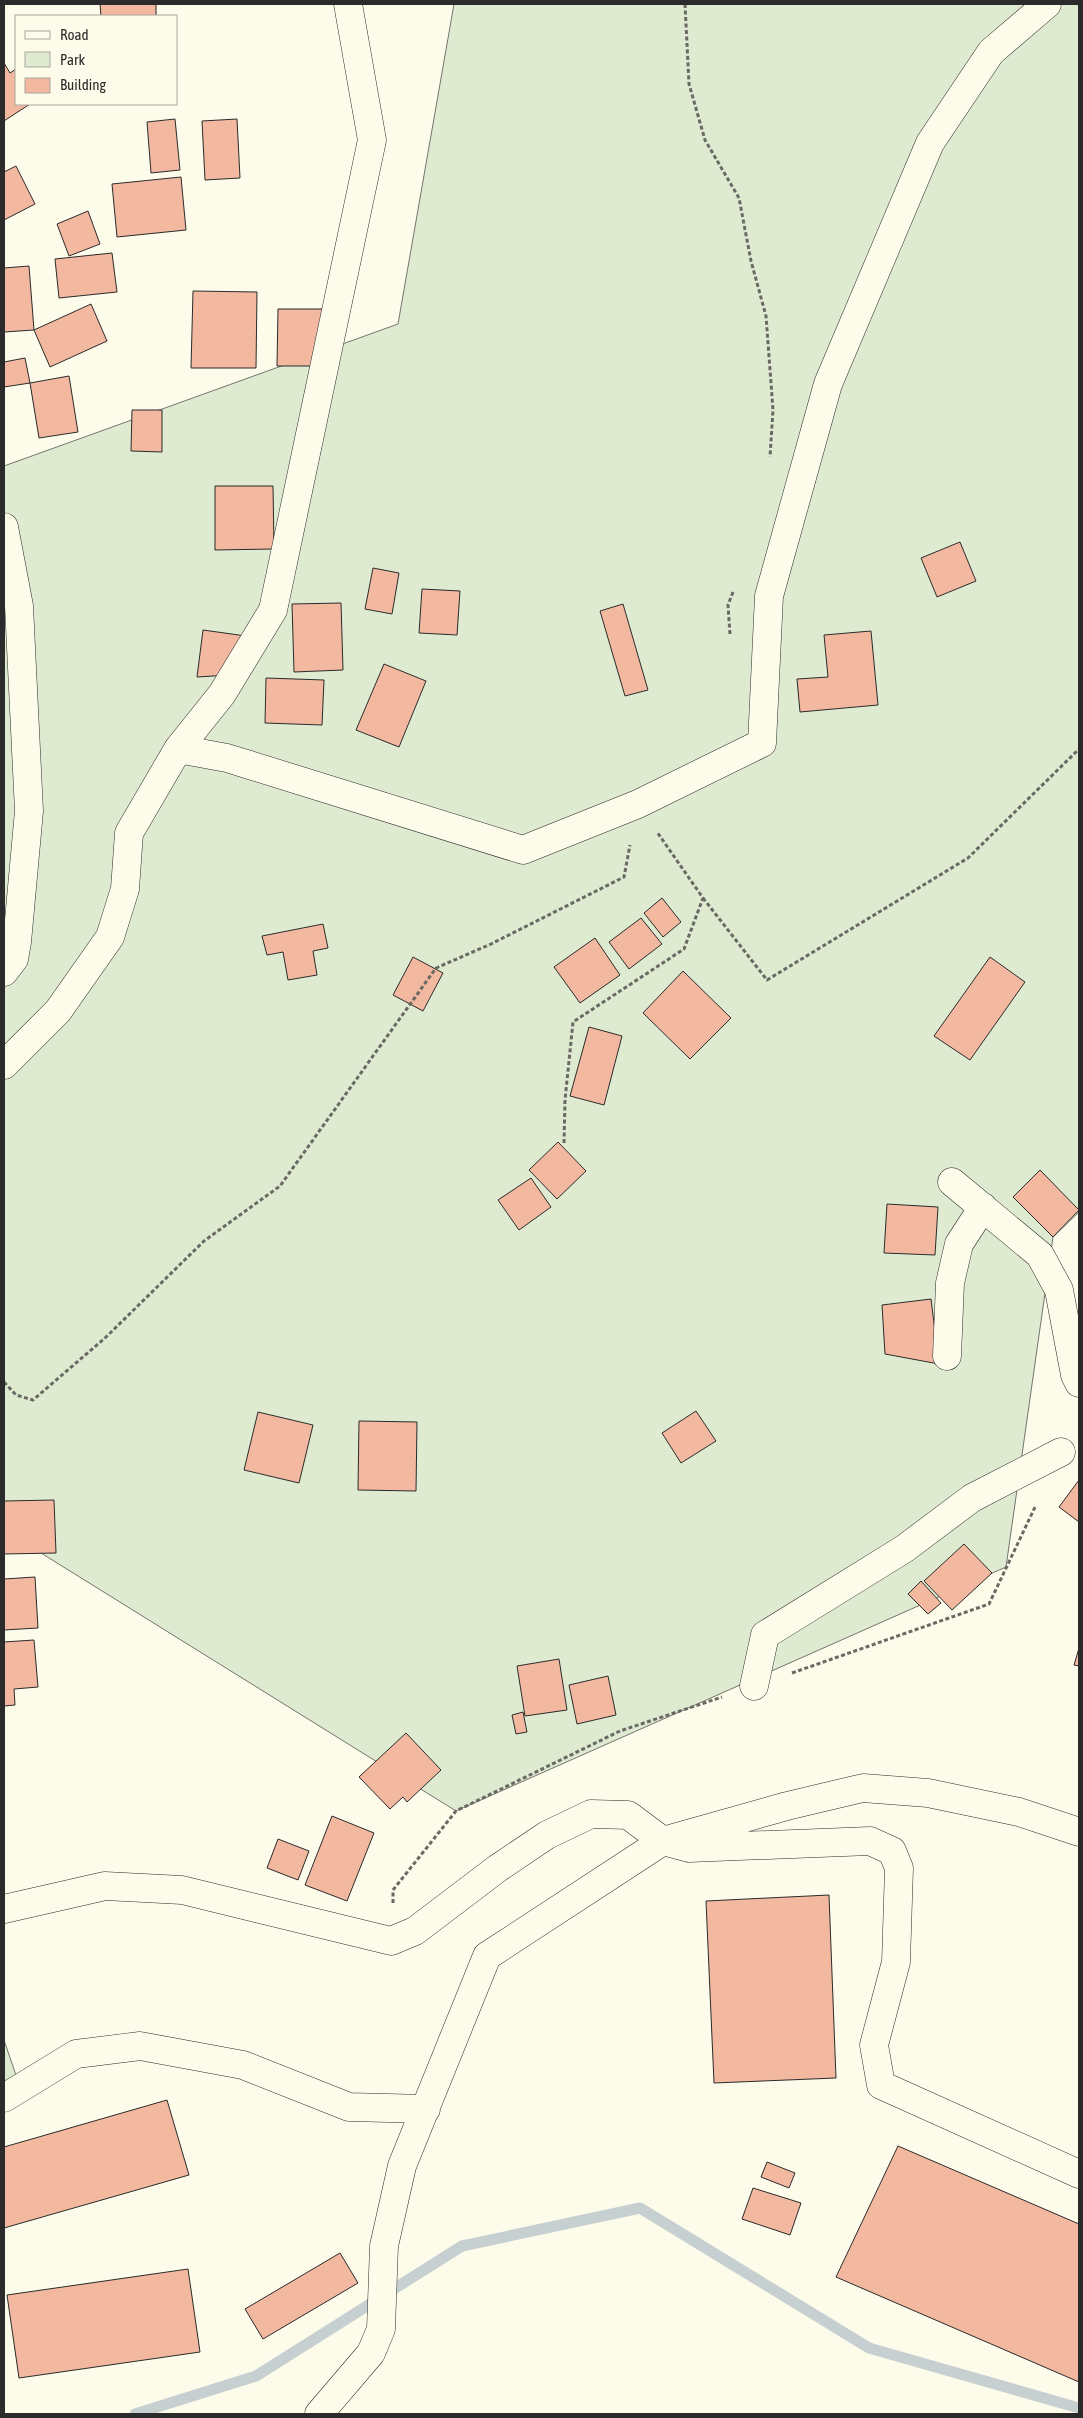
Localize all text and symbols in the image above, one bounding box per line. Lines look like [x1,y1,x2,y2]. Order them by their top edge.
legend [15,15,178,105]
text: Road [60,26,89,43]
text: Park [60,51,85,68]
text: Building [60,76,106,93]

